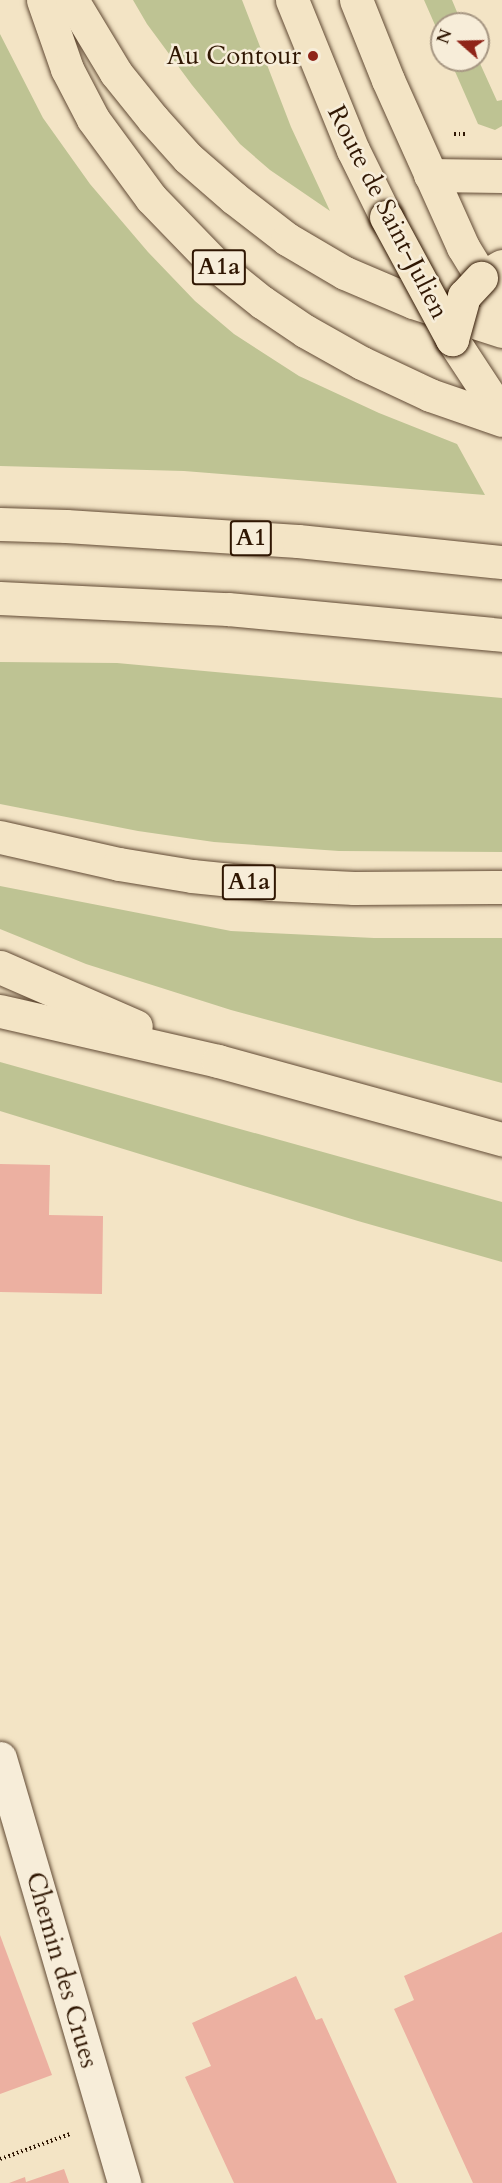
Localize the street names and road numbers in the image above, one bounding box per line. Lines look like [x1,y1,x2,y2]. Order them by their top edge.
street label: Route de Saint-Julien [321,100,455,324]
road number: A1a [190,246,248,288]
road number: A1 [228,517,274,559]
road number: A1a [220,861,278,903]
street label: Chemin des Crues [19,1868,105,2072]

